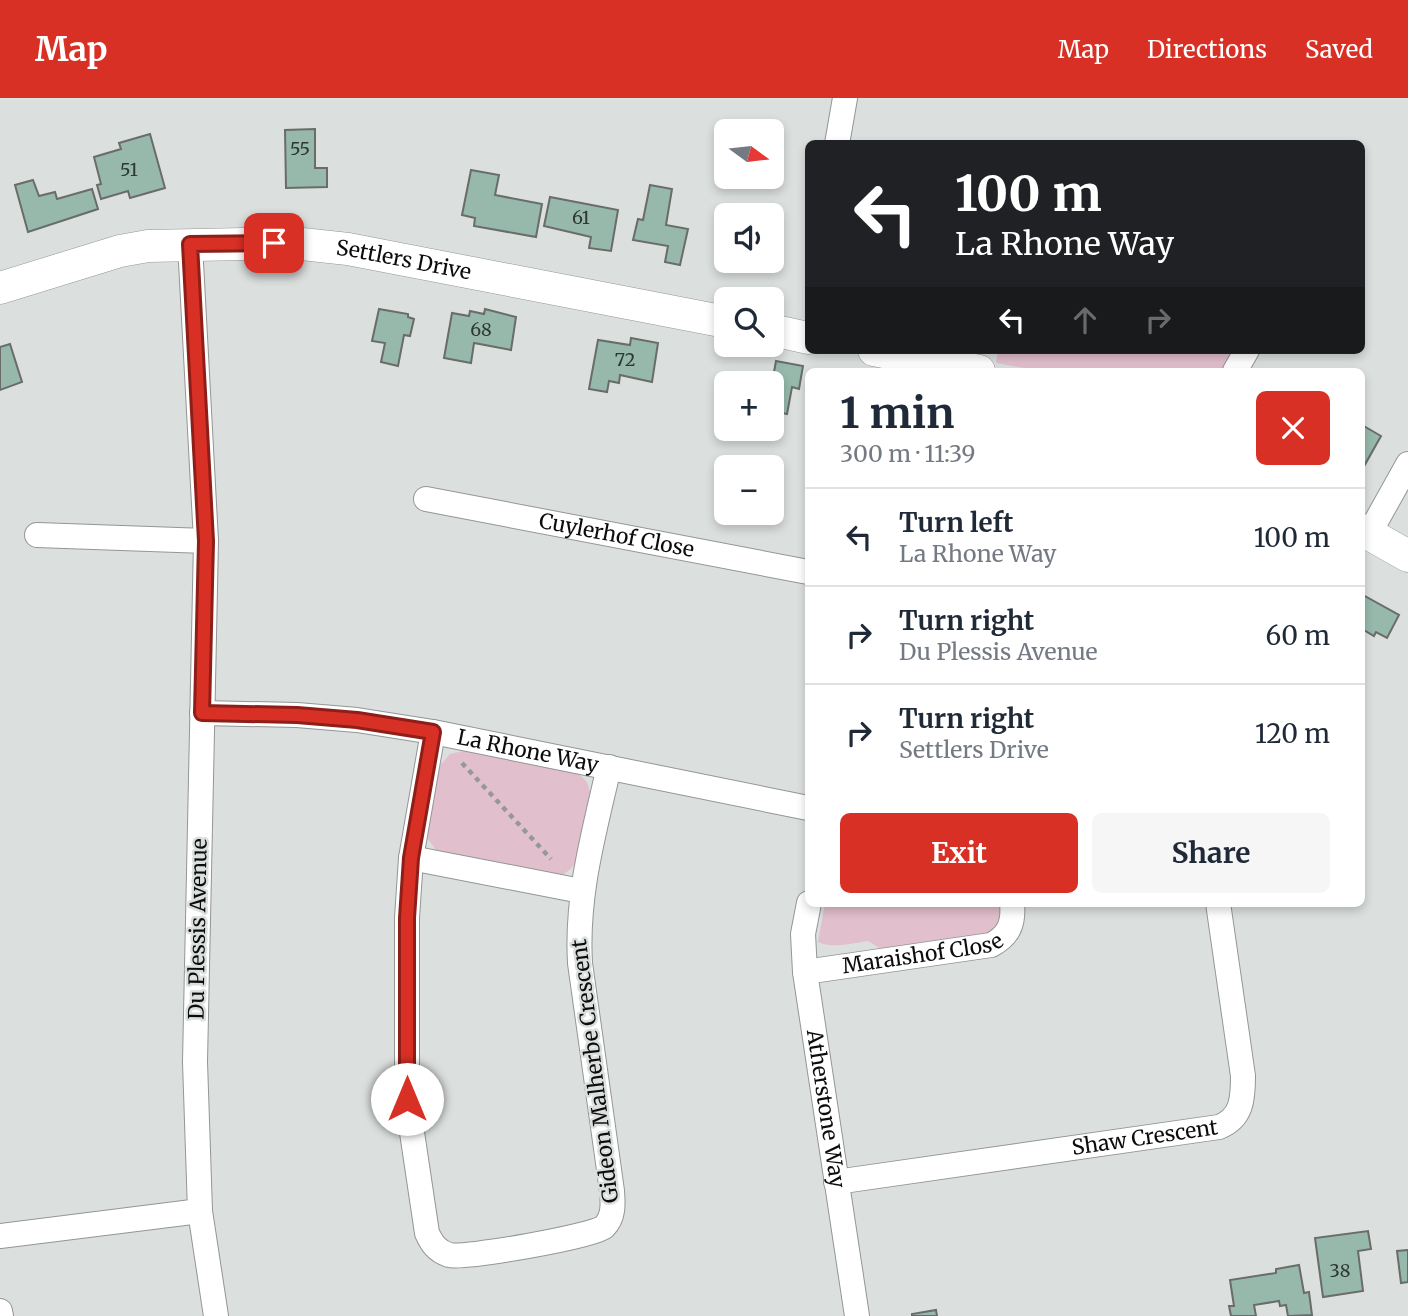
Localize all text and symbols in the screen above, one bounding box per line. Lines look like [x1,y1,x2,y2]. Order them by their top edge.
text: Map [35,29,108,70]
text: Map [1058,34,1109,65]
text: Directions [1147,34,1267,65]
text: Saved [1305,34,1373,65]
north arrow [714,119,784,189]
map controls [714,119,784,525]
house number: 55 [290,137,310,160]
house number: 51 [120,158,138,181]
text: 100 m [955,163,1102,224]
icon: left [840,168,931,259]
button: sound [714,203,784,273]
house number: 61 [572,206,590,229]
pin [244,213,304,273]
icon: arrive [255,224,293,262]
text: La Rhone Way [955,224,1174,264]
street label: Settlers Drive [335,234,473,285]
button: search [714,287,784,357]
icon: left [993,301,1031,339]
icon: ahead [1066,301,1104,339]
icon: right [1139,301,1177,339]
house number: 68 [470,318,492,341]
house number: 72 [615,348,635,371]
button: + [714,371,784,441]
text: 1 min [840,387,954,439]
button: close [1256,391,1330,465]
text: 300 m · 11:39 [840,439,975,468]
button: − [714,455,784,525]
text: Turn left [899,506,1013,539]
street label: Cuylerhof Close [537,507,696,563]
icon: left [840,518,878,556]
text: 100 m [1254,521,1330,554]
text: La Rhone Way [899,539,1056,568]
text: Turn right [899,604,1034,637]
icon: right [840,616,878,654]
text: 60 m [1266,619,1330,652]
text: Du Plessis Avenue [899,637,1098,666]
text: Turn right [899,702,1034,735]
icon: right [840,714,878,752]
text: 120 m [1255,717,1330,750]
street label: La Rhone Way [455,723,602,778]
text: Settlers Drive [899,735,1049,764]
button: Exit [840,813,1078,893]
button: Share [1092,813,1330,893]
street label: Du Plessis Avenue [182,838,213,1020]
street label: Maraishof Close [841,927,1009,979]
street label: Gideon Malherbe Crescent [565,938,624,1205]
street label: Atherstone Way [801,1027,852,1191]
position arrow [370,1062,444,1136]
street label: Shaw Crescent [1070,1113,1220,1161]
house number: 38 [1330,1259,1350,1282]

